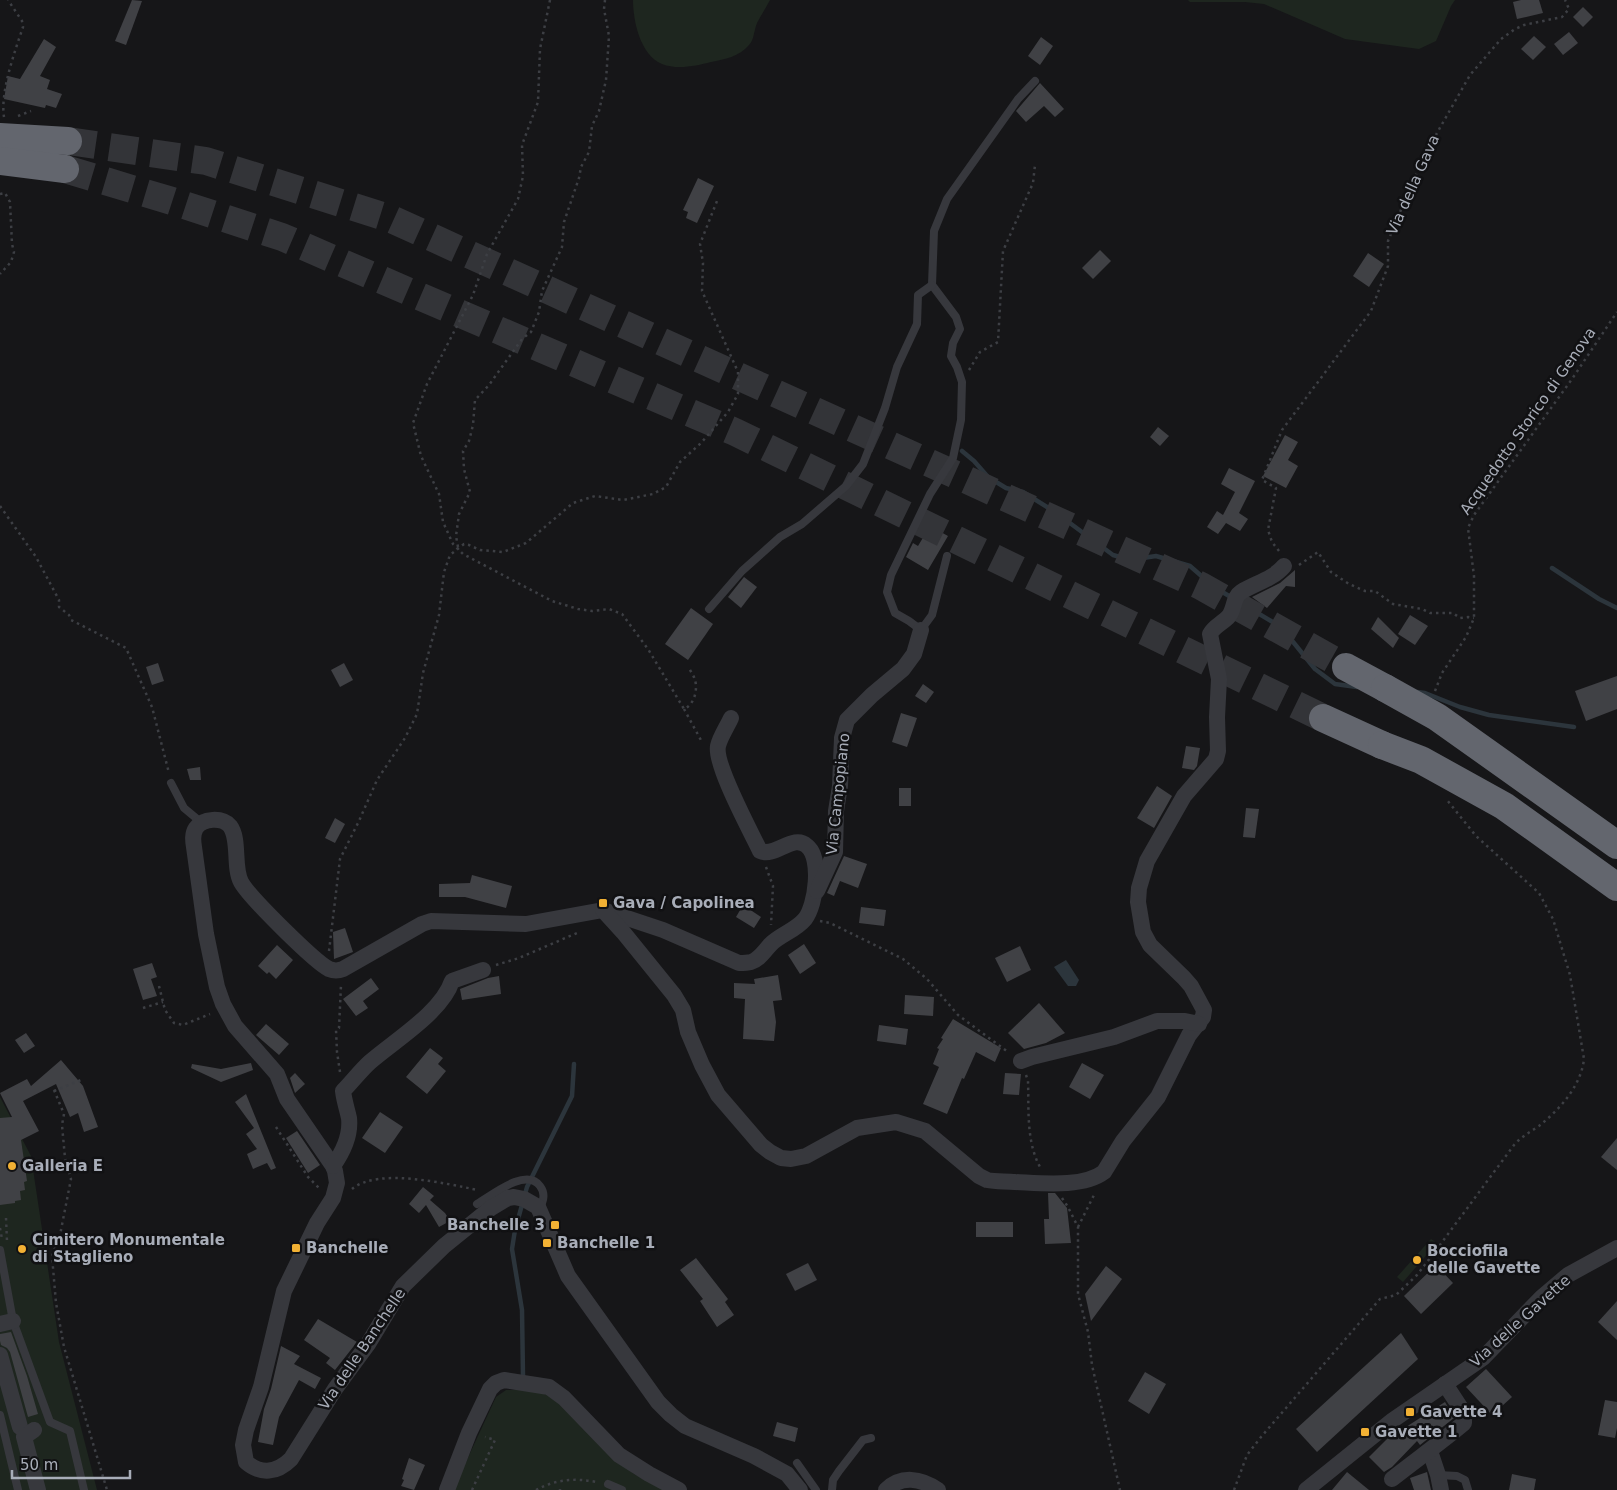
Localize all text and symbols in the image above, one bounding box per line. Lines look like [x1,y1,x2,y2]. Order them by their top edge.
street label: Via della Gava [1383,132,1443,238]
street label: Acquedotto Storico di Genova [1456,324,1600,518]
street label: Via Campopiano [823,732,853,856]
place label: Gava / Capolinea [613,894,755,912]
marker: Gava / Capolinea [597,897,609,909]
place label: Galleria E [22,1157,103,1175]
marker: Galleria E [6,1160,18,1172]
place label: Banchelle 3 [447,1216,545,1234]
marker: Banchelle 3 [549,1219,561,1231]
place label: Cimitero Monumentale di Staglieno [32,1231,225,1266]
place label: Banchelle 1 [557,1234,655,1252]
marker: Banchelle 1 [541,1237,553,1249]
place label: Banchelle [306,1239,388,1257]
marker: Banchelle [290,1242,302,1254]
place label: Bocciofila delle Gavette [1427,1242,1541,1277]
marker: Cimitero Monumentale di Staglieno [16,1243,28,1255]
marker: Bocciofila delle Gavette [1411,1254,1423,1266]
street label: Via delle Gavette [1466,1271,1574,1371]
street label: Via delle Banchelle [315,1285,409,1413]
place label: Gavette 4 [1420,1403,1503,1421]
marker: Gavette 4 [1404,1406,1416,1418]
place label: Gavette 1 [1375,1423,1458,1441]
marker: Gavette 1 [1359,1426,1371,1438]
scale bar [12,1448,130,1480]
text: 50 m [20,1456,58,1474]

